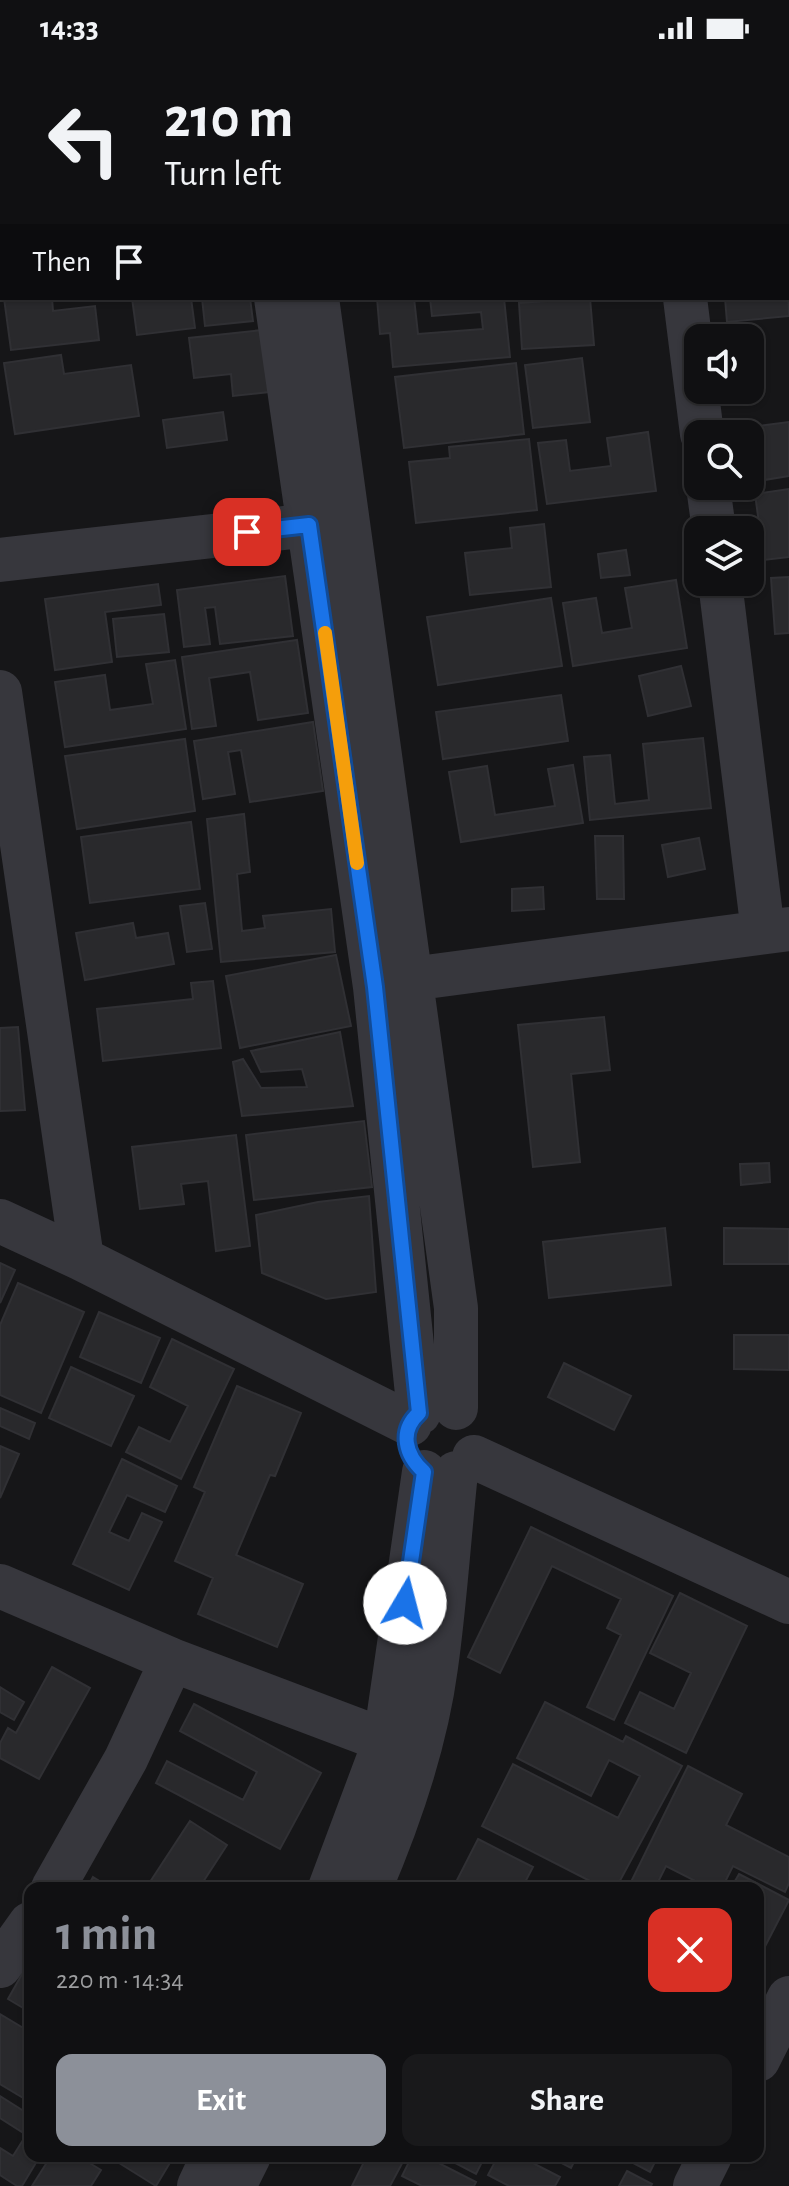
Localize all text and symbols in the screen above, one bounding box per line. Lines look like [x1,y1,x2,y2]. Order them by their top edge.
text: 14:33 [40,13,99,43]
icon: left [32,88,136,192]
text: 210 m [164,91,293,147]
text: Turn left [164,156,281,192]
icon: arrive [107,240,151,284]
text: Then [32,247,91,277]
map controls [684,324,764,596]
button: sound [684,324,764,404]
button: search [684,420,764,500]
pin [213,498,281,566]
icon: arrive [225,510,269,554]
button: layers [684,516,764,596]
position arrow [363,1561,447,1645]
button: close [648,1908,732,1992]
text: 1 min [56,1911,157,1959]
text: 220 m · 14:34 [56,1967,184,1993]
button: Exit [56,2054,386,2146]
button: Share [402,2054,732,2146]

